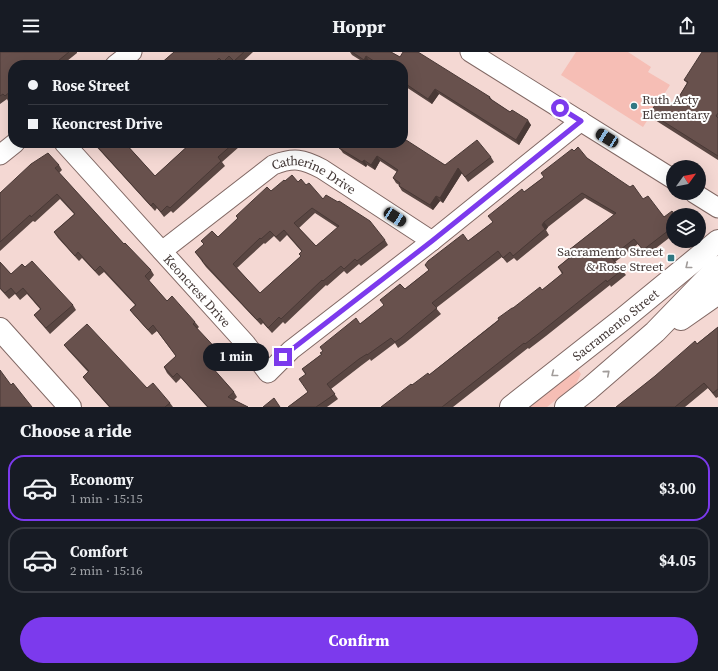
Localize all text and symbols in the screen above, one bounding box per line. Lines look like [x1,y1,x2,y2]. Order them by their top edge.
text: Hoppr [332,14,386,39]
icon: menu [20,15,42,37]
icon: share [676,15,698,37]
text: Rose Street [52,75,129,96]
place label: Ruth Acty Elementary [642,91,710,123]
route start [551,99,569,117]
marker: Ruth Acty Elementary [629,101,639,111]
text: Keoncrest Drive [52,113,163,134]
car [594,127,620,149]
street label: Catherine Drive [269,152,359,198]
north arrow [666,160,706,200]
map controls [666,160,706,248]
car [382,205,408,229]
button: layers [666,208,706,248]
place label: Sacramento Street & Rose Street [557,243,664,275]
street label: Keoncrest Drive [160,251,235,331]
marker: Sacramento Street & Rose Street [666,253,676,263]
one-way arrow [685,261,692,268]
street label: Sacramento Street [569,285,663,365]
callout: 1 min [203,343,269,371]
text: 1 min [219,348,253,365]
route end [274,348,292,366]
one-way arrow [551,369,558,376]
one-way arrow [602,371,610,378]
text: Choose a ride [20,418,132,443]
text: Economy [70,469,134,490]
icon: car [22,470,58,506]
text: $3.00 [659,478,696,499]
text: 1 min · 15:15 [70,490,143,507]
text: Comfort [70,541,128,562]
icon: car [22,542,58,578]
text: $4.05 [659,550,696,571]
text: 2 min · 15:16 [70,562,143,579]
button: Confirm [20,617,698,663]

